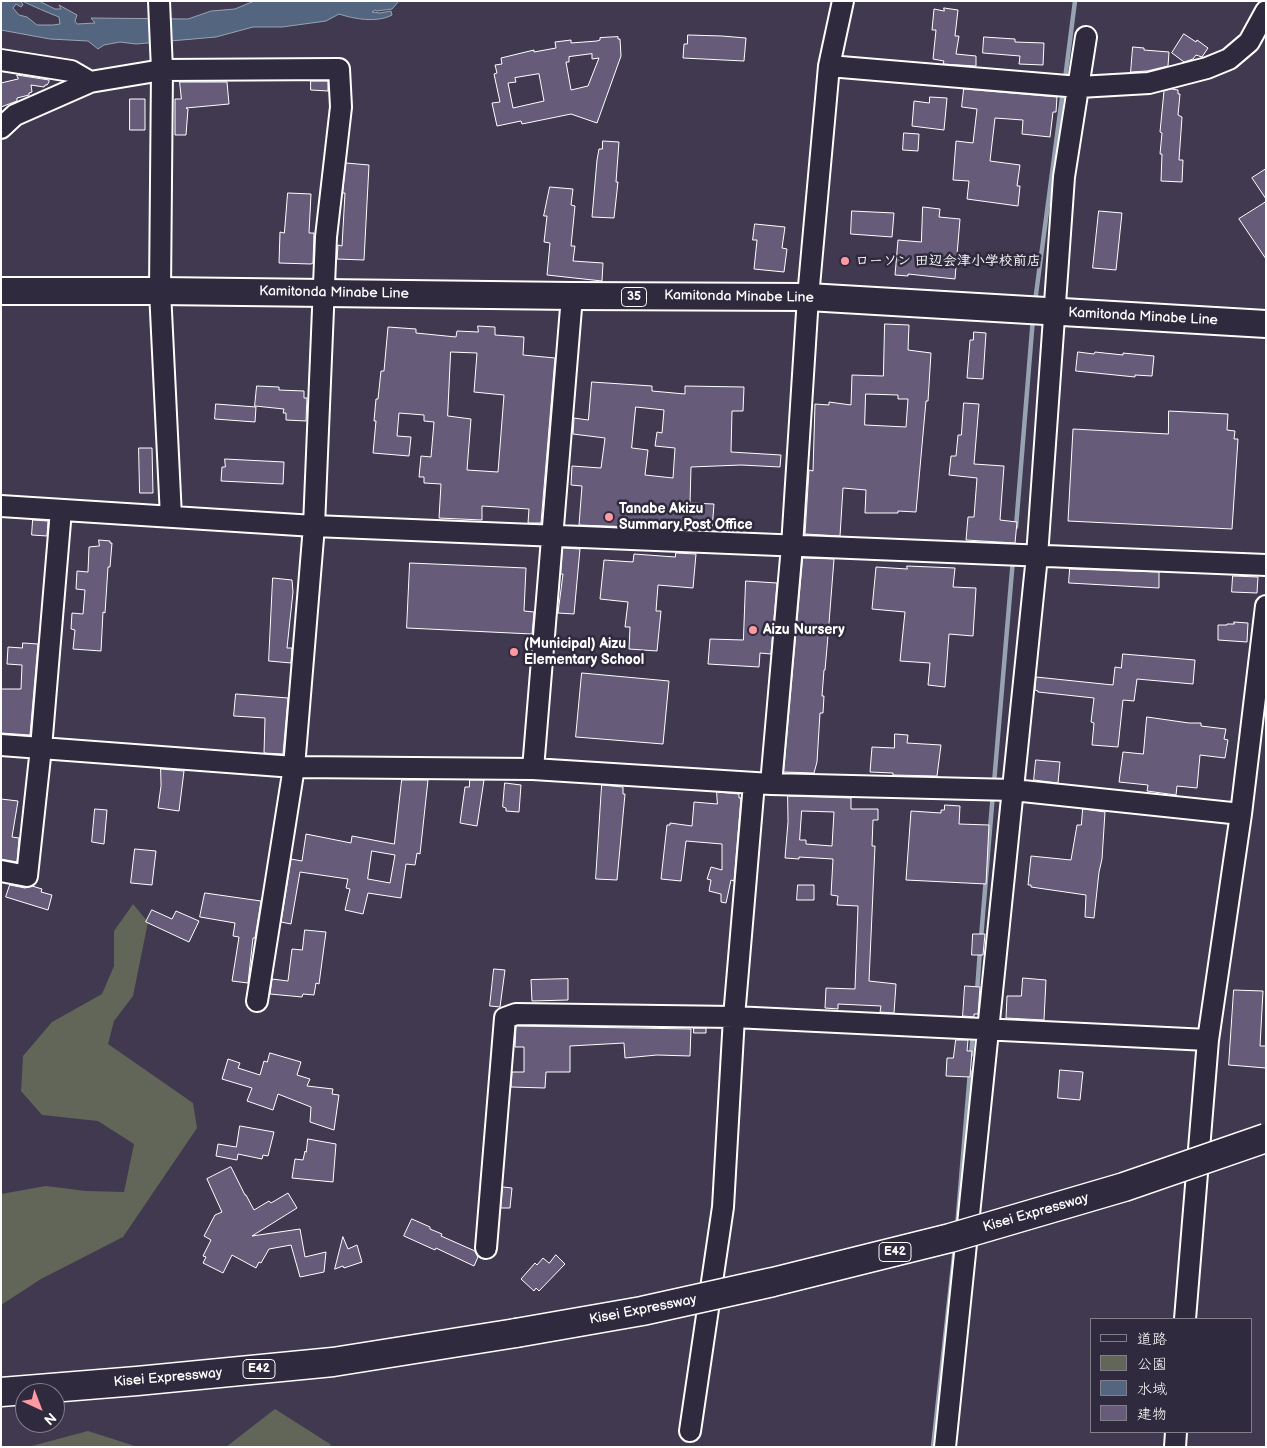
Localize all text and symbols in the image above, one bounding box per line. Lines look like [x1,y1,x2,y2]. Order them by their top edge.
place label: ローソン 田辺会津小学校前店 [855,253,1041,269]
marker: ローソン 田辺会津小学校前店 [839,255,851,267]
street label: Kamitonda Minabe Line [259,283,409,303]
street label: Kamitonda Minabe Line [664,287,814,307]
road number: 35 [622,288,646,306]
street label: Kamitonda Minabe Line [1068,305,1218,329]
place label: Tanabe Akizu Summary Post Office [619,501,753,534]
marker: Tanabe Akizu Summary Post Office [603,511,615,523]
place label: Aizu Nursery [763,622,845,638]
marker: Aizu Nursery [747,624,759,636]
place label: (Municipal) Aizu Elementary School [524,636,644,669]
marker: (Municipal) Aizu Elementary School [508,646,520,658]
street label: Kisei Expressway [981,1190,1091,1236]
road number: E42 [879,1242,911,1262]
street label: Kisei Expressway [588,1291,698,1329]
legend [1090,1318,1252,1433]
text: 道路 [1137,1330,1167,1349]
text: 公園 [1137,1355,1167,1374]
road number: E42 [243,1360,275,1378]
street label: Kisei Expressway [113,1365,223,1391]
text: 水域 [1137,1380,1167,1399]
north arrow [15,1383,65,1433]
text: 建物 [1137,1405,1167,1424]
text: N [40,1409,60,1428]

